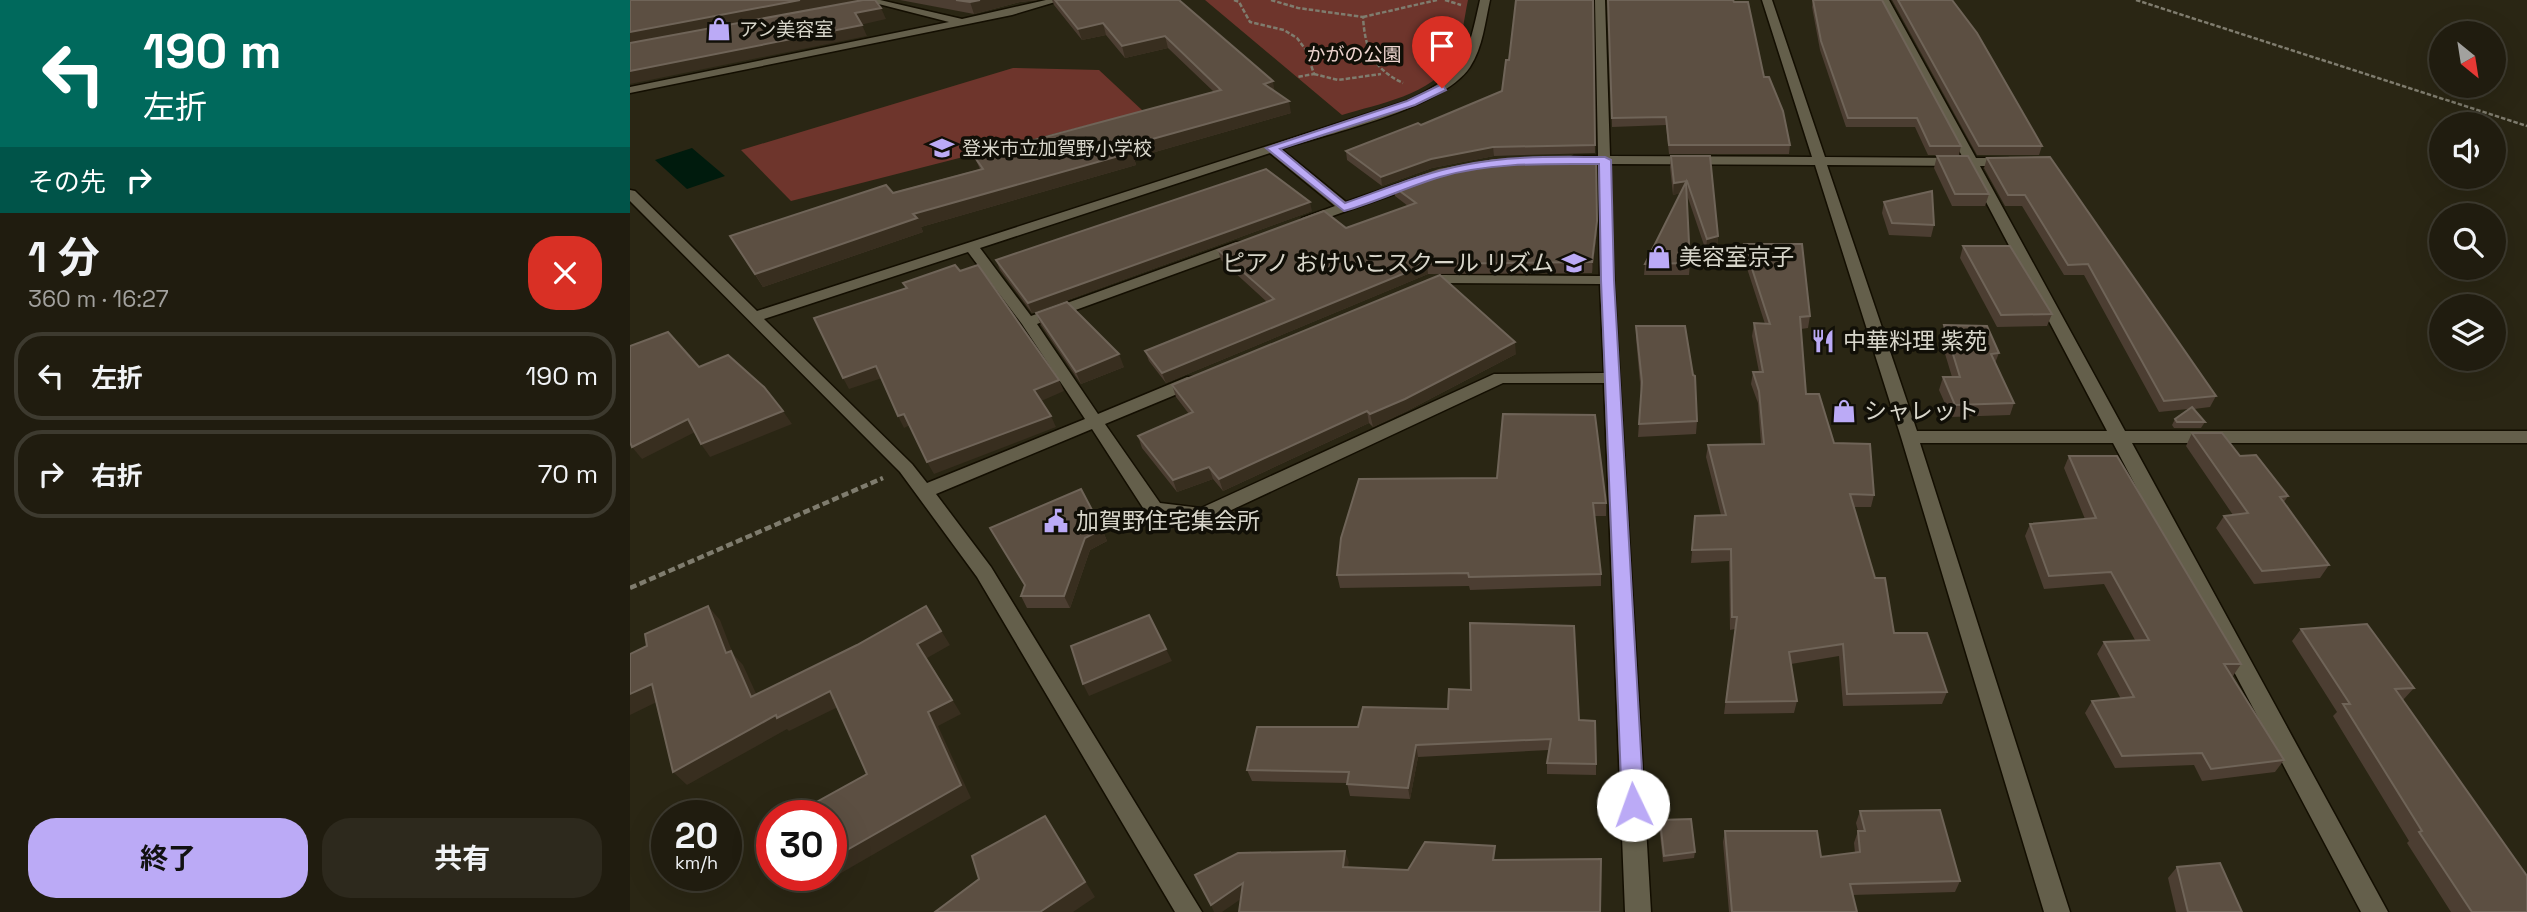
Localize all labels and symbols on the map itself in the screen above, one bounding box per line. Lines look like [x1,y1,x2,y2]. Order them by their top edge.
shop icon: アン美容室 [705,15,733,43]
pin [1412,16,1472,88]
place label: アン美容室 [739,17,833,42]
north arrow [2429,21,2506,98]
park label: かがの公園 [1306,42,1402,67]
school or university icon: 登米市立加賀野小学校 [928,134,956,162]
place label: 登米市立加賀野小学校 [962,136,1152,161]
place label: 美容室京子 [1679,242,1794,272]
shop icon: 美容室京子 [1645,243,1673,271]
place label: ピアノ おけいこスクール リズム [1222,248,1554,278]
school or university icon: ピアノ おけいこスクール リズム [1560,249,1588,277]
place label: 中華料理 紫苑 [1843,326,1987,356]
restaurant icon: 中華料理 紫苑 [1809,327,1837,355]
place label: シャレット [1864,396,1979,426]
shop icon: シャレット [1830,397,1858,425]
place label: 加賀野住宅集会所 [1076,506,1260,536]
public building icon: 加賀野住宅集会所 [1042,507,1070,535]
position arrow [1596,768,1670,842]
speed limit sign: 30 [756,800,847,891]

